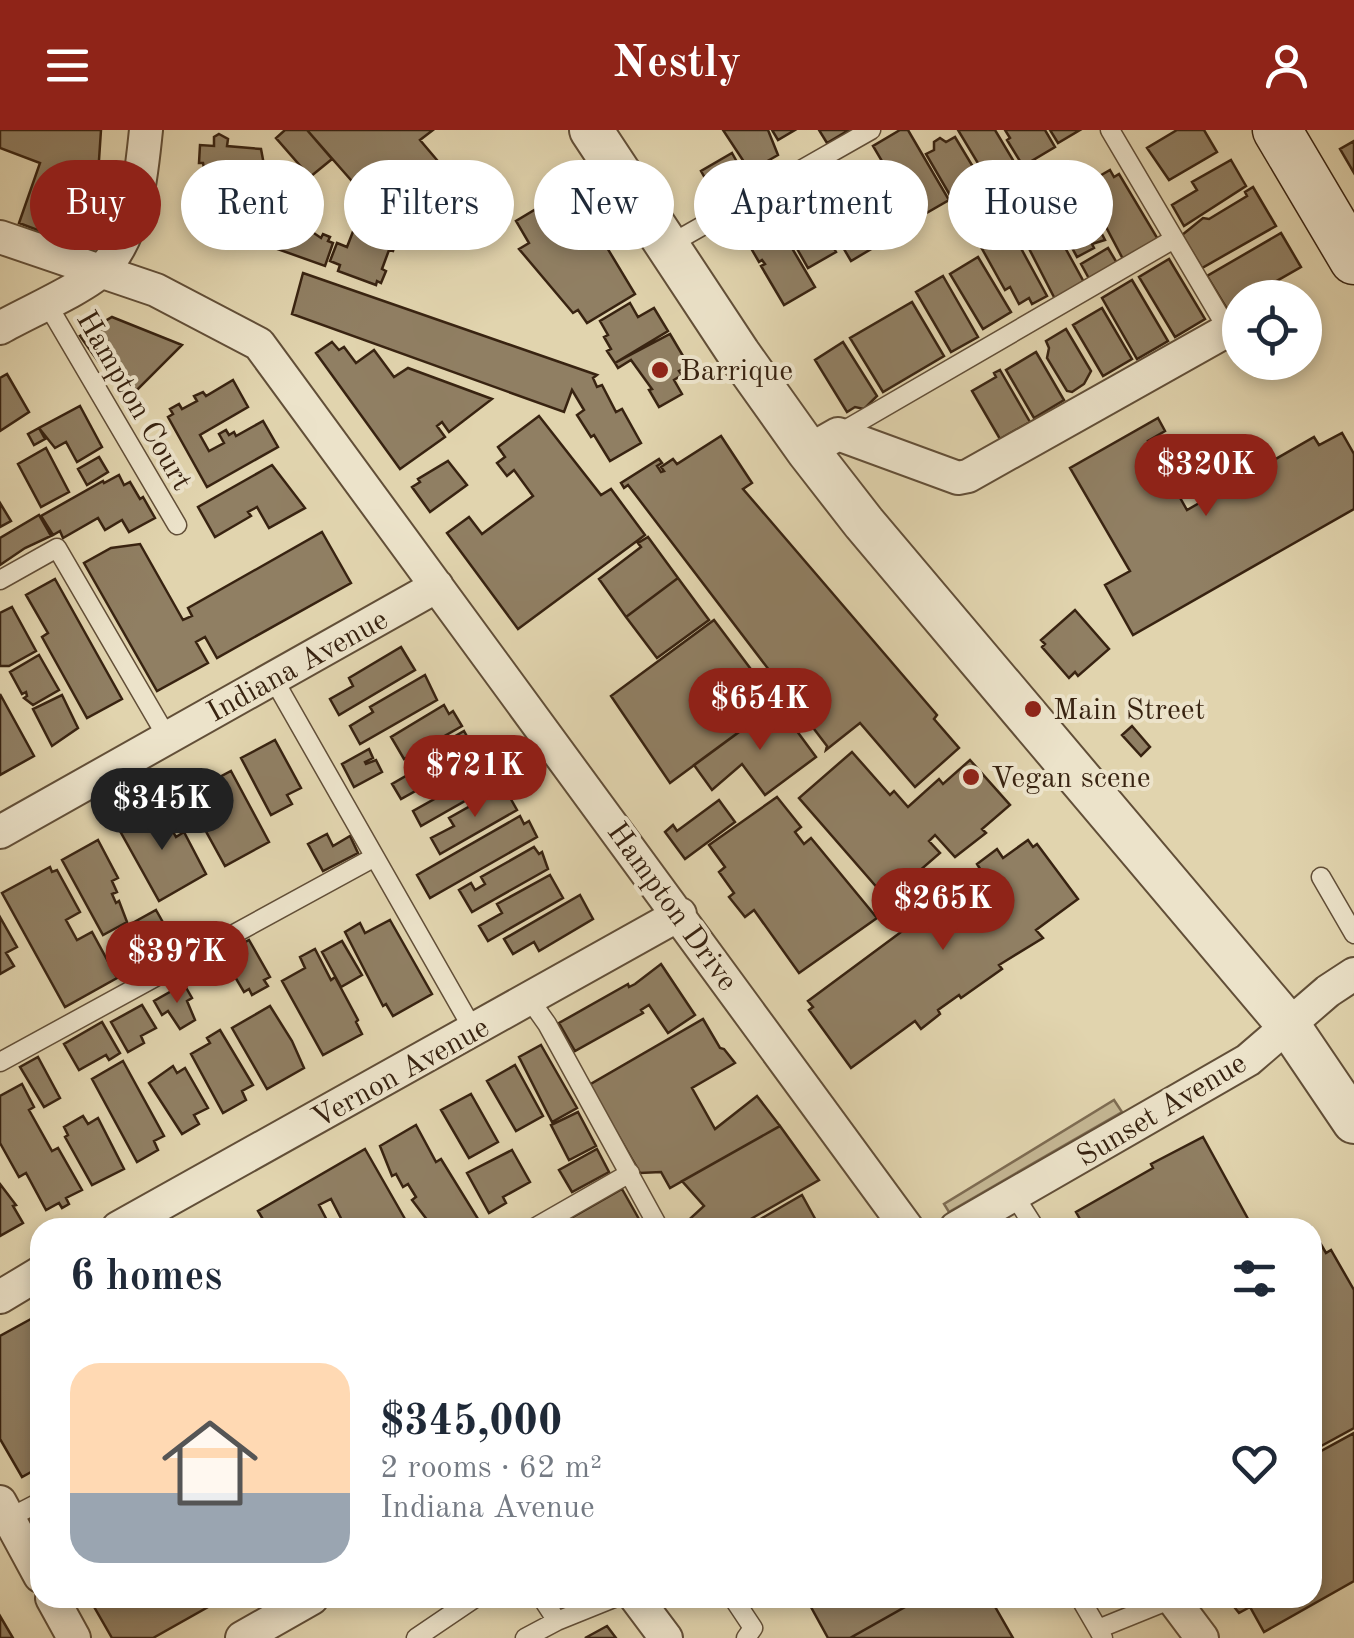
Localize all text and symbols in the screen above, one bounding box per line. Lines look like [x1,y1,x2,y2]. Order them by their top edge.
icon: menu [40,38,95,93]
icon: person [1259,38,1314,93]
text: Nestly [613,42,741,87]
chip: Buy [30,160,161,250]
chip: Rent [181,160,324,250]
chip: Filters [344,160,514,250]
chip: New [534,160,674,250]
chip: Apartment [694,160,928,250]
chip: House [948,160,1113,250]
map controls [1222,280,1322,380]
button: locate [1222,280,1322,380]
street label: Hampton Court [70,306,197,496]
place label: Barrique [680,357,793,387]
marker: Barrique [649,359,671,381]
pin: $320K [1136,434,1276,519]
text: $320K [1157,450,1255,482]
street label: Indiana Avenue [203,605,393,729]
pin: $654K [690,668,830,753]
text: $654K [711,684,809,716]
place label: Main Street [1053,696,1205,726]
marker: Main Street [1022,698,1044,720]
pin: $721K [405,735,545,820]
text: $721K [426,751,524,783]
place label: Vegan scene [991,764,1151,794]
marker: Vegan scene [960,766,982,788]
pin: $345K [92,768,232,853]
text: $345K [113,784,211,816]
street label: Hampton Drive [601,818,742,997]
pin: $265K [873,868,1013,953]
text: $265K [894,884,992,916]
pin: $397K [107,921,247,1006]
text: $397K [128,937,226,969]
street label: Vernon Avenue [307,1013,495,1135]
street label: Sunset Avenue [1072,1048,1252,1173]
icon: filters [1227,1251,1282,1306]
text: 6 homes [70,1257,222,1299]
text: $345,000 [380,1402,562,1444]
icon: home [150,1403,270,1523]
icon: heart [1227,1436,1282,1491]
text: 2 rooms · 62 m² [380,1453,602,1485]
text: Indiana Avenue [380,1493,595,1525]

